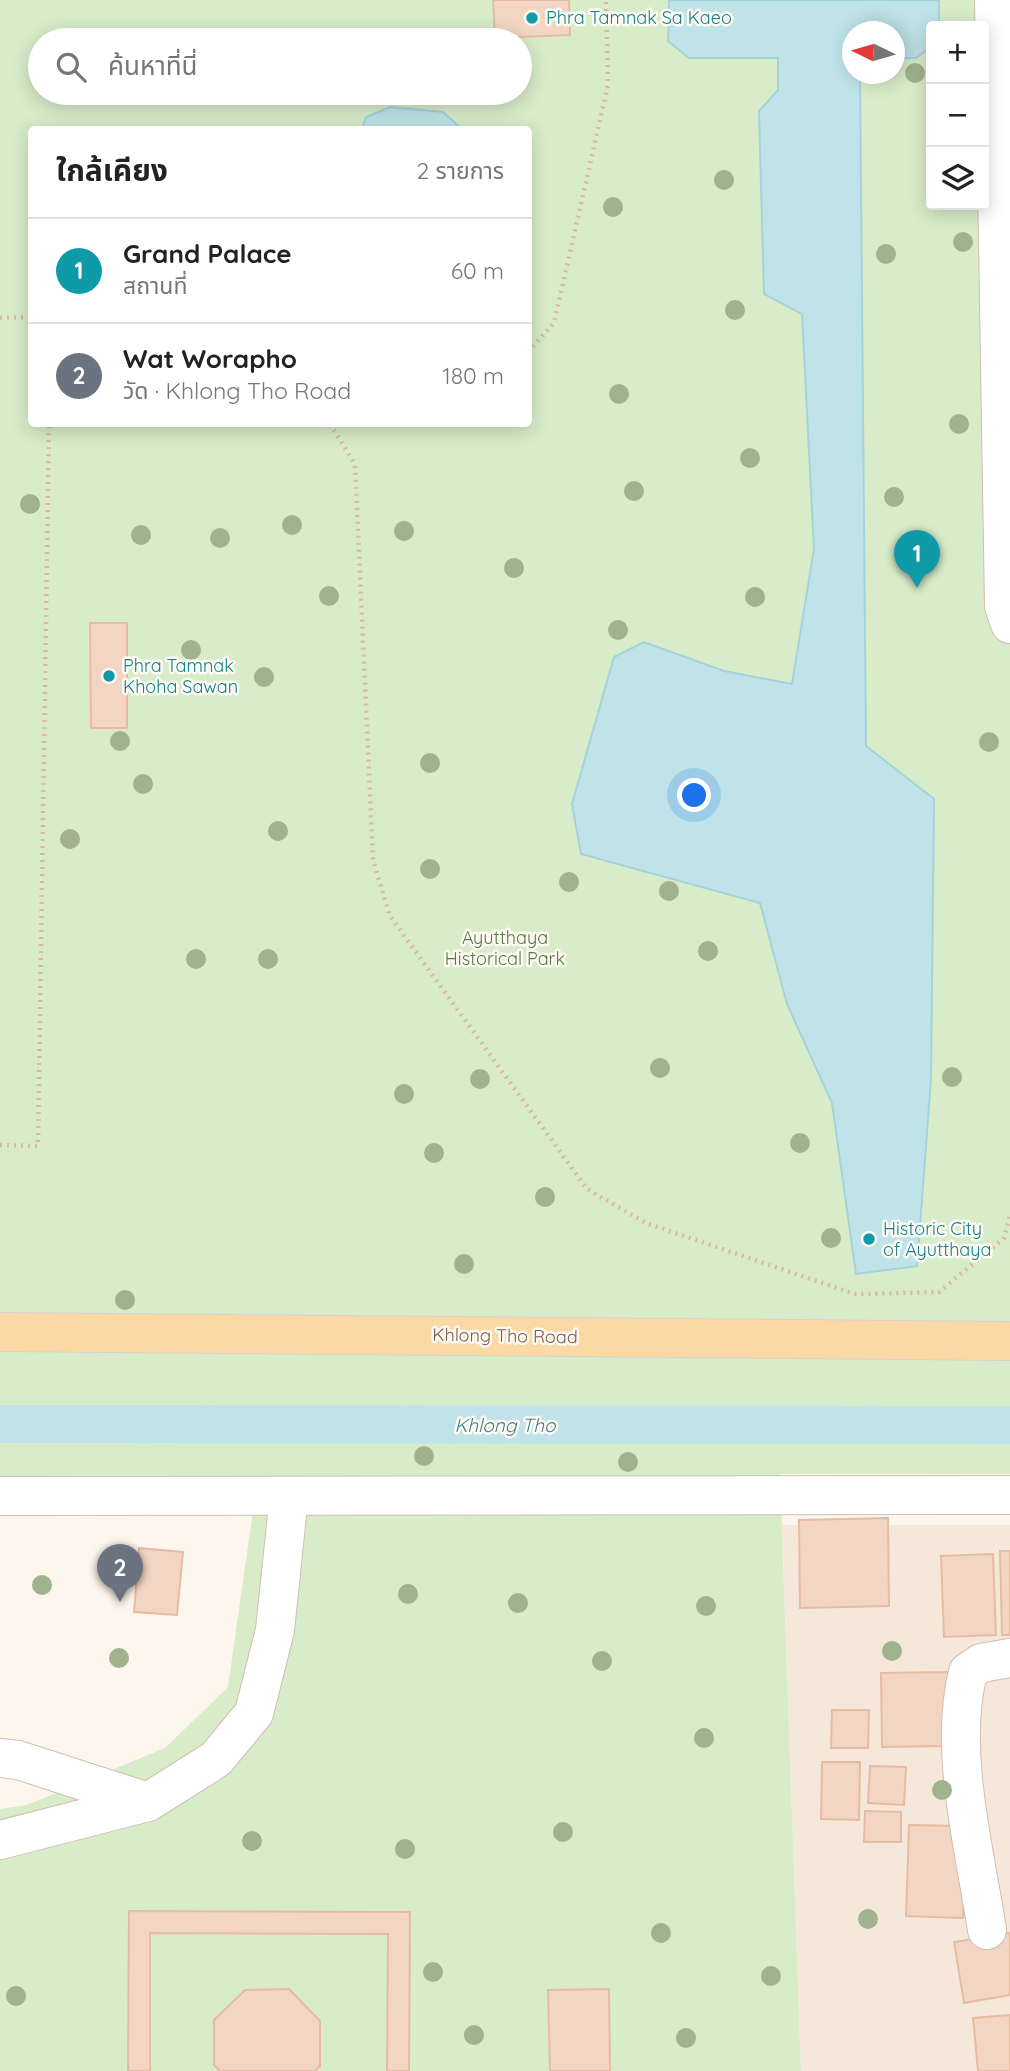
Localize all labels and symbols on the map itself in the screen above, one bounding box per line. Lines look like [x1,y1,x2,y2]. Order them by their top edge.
place label: Phra Tamnak Sa Kaeo [546,6,732,29]
marker: Phra Tamnak Sa Kaeo [524,10,540,26]
north arrow [842,21,905,84]
pin: 1 [894,530,940,588]
place label: Phra Tamnak Khoha Sawan [123,654,238,698]
marker: Phra Tamnak Khoha Sawan [101,668,117,684]
your location [677,778,711,812]
park label: Ayutthaya Historical Park [445,926,565,970]
place label: Historic City of Ayutthaya [883,1217,991,1261]
marker: Historic City of Ayutthaya [861,1231,877,1247]
street label: Khlong Tho Road [432,1323,578,1348]
water label: Khlong Tho [454,1413,557,1437]
pin: 2 [97,1544,143,1602]

